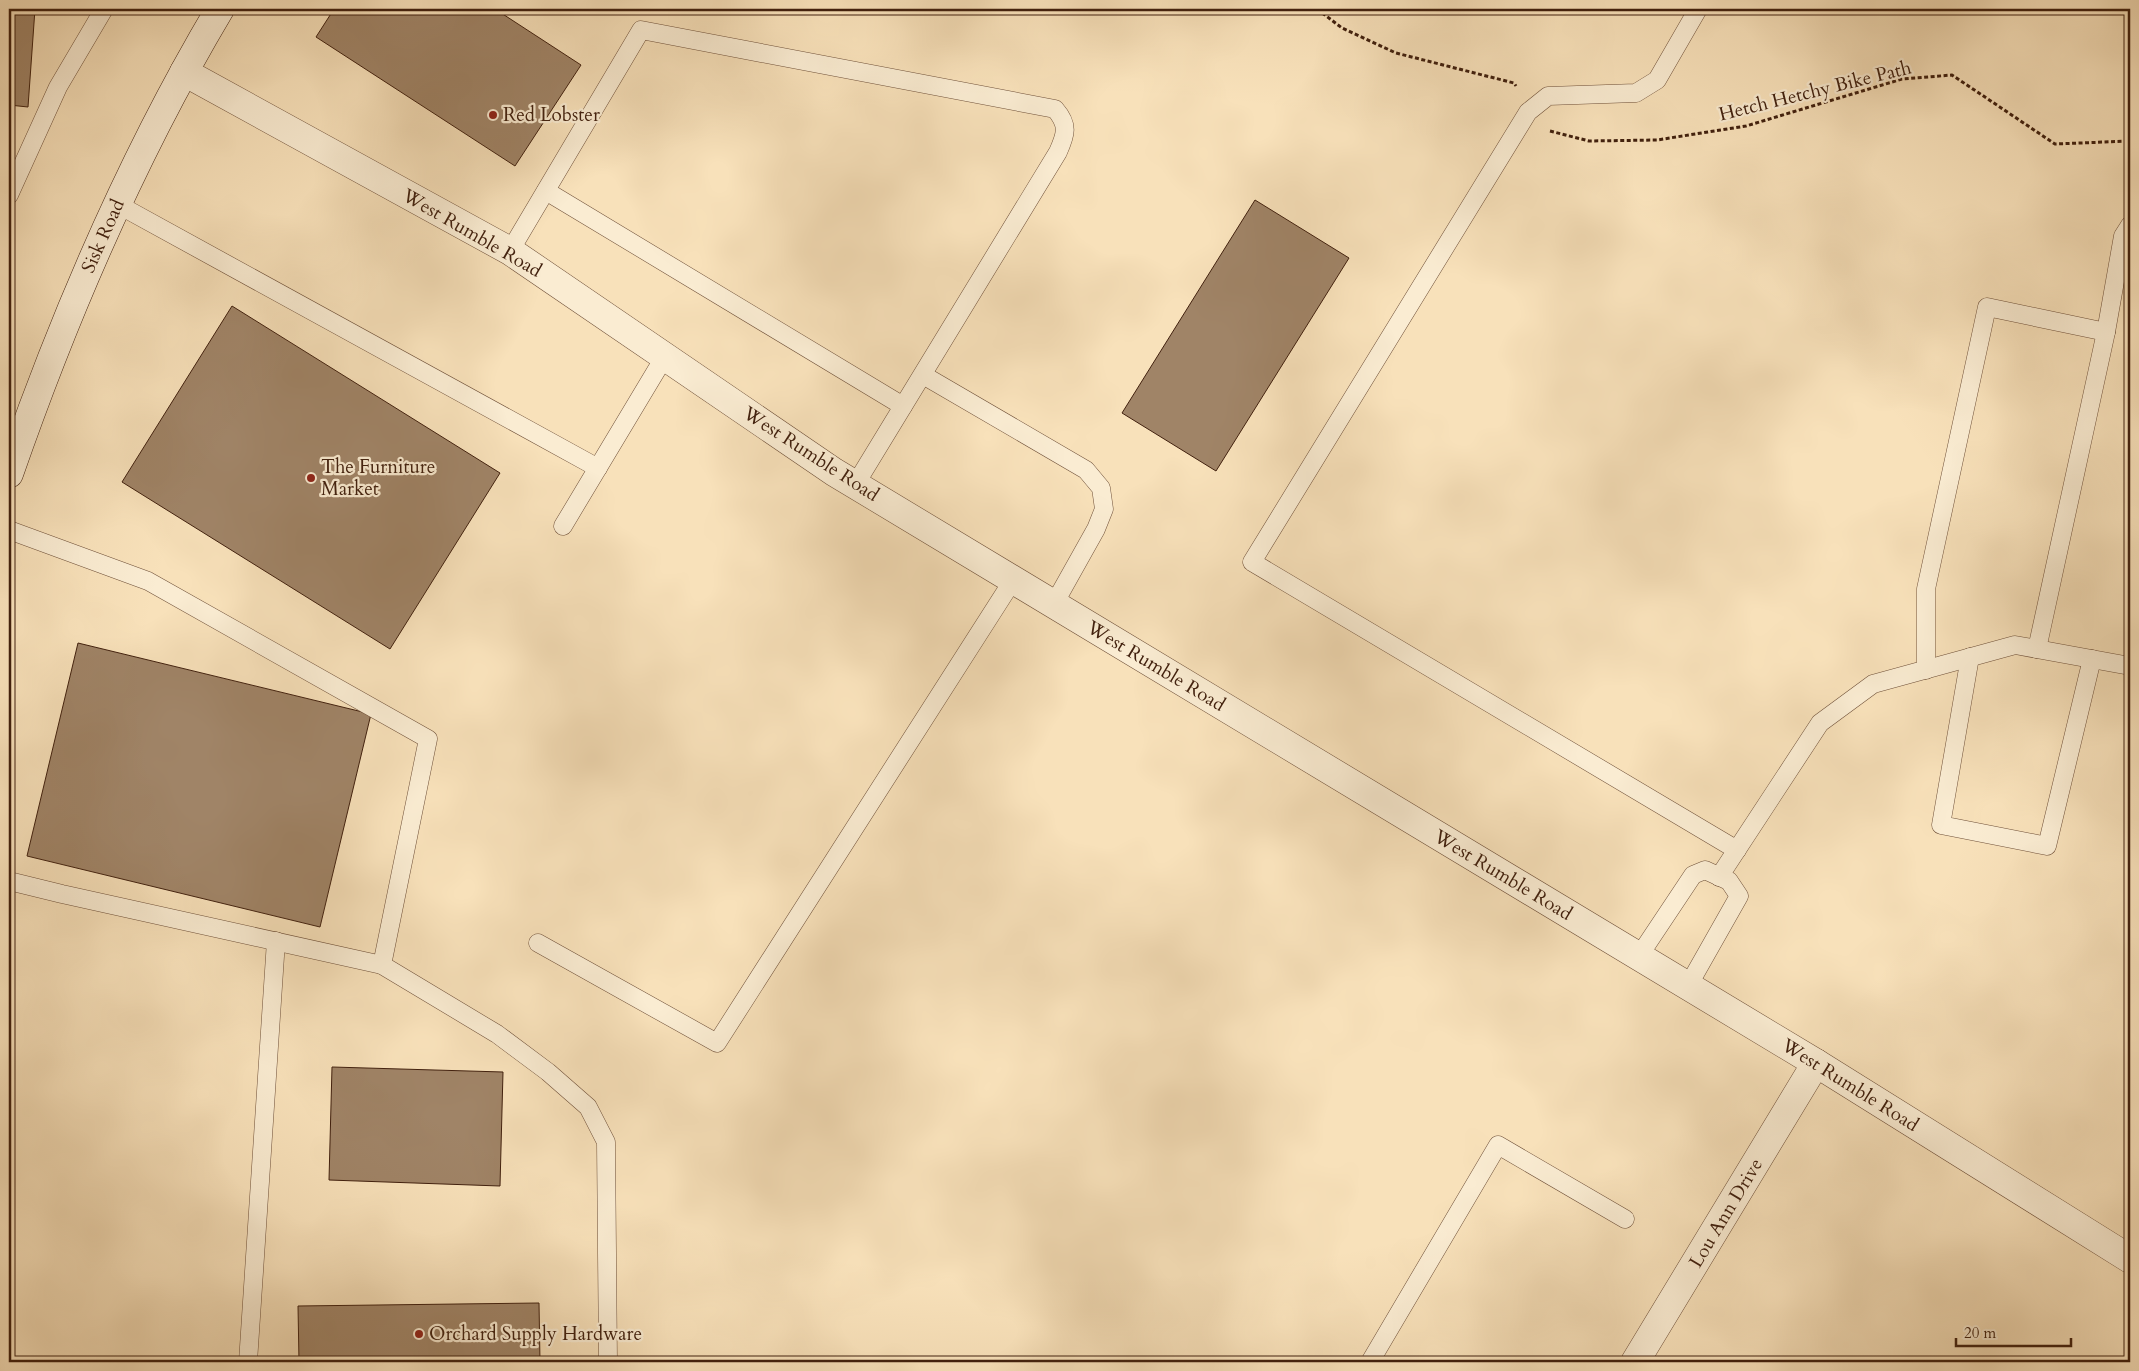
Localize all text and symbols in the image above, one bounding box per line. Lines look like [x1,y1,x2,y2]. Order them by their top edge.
street label: Hetch Hetchy Bike Path [1716,54,1915,128]
place label: Red Lobster [503,102,600,128]
marker: Red Lobster [487,109,499,121]
street label: West Rumble Road [397,182,547,284]
street label: Sisk Road [75,195,131,277]
street label: West Rumble Road [737,400,884,508]
place label: The Furniture Market [321,454,435,502]
marker: The Furniture Market [305,472,317,484]
street label: West Rumble Road [1081,614,1230,718]
street label: West Rumble Road [1428,823,1577,927]
street label: West Rumble Road [1776,1032,1924,1138]
street label: Lou Ann Drive [1683,1153,1769,1273]
scale bar [1956,1316,2072,1348]
place label: Orchard Supply Hardware [429,1321,642,1347]
text: 20 m [1964,1323,1996,1343]
marker: Orchard Supply Hardware [413,1328,425,1340]

